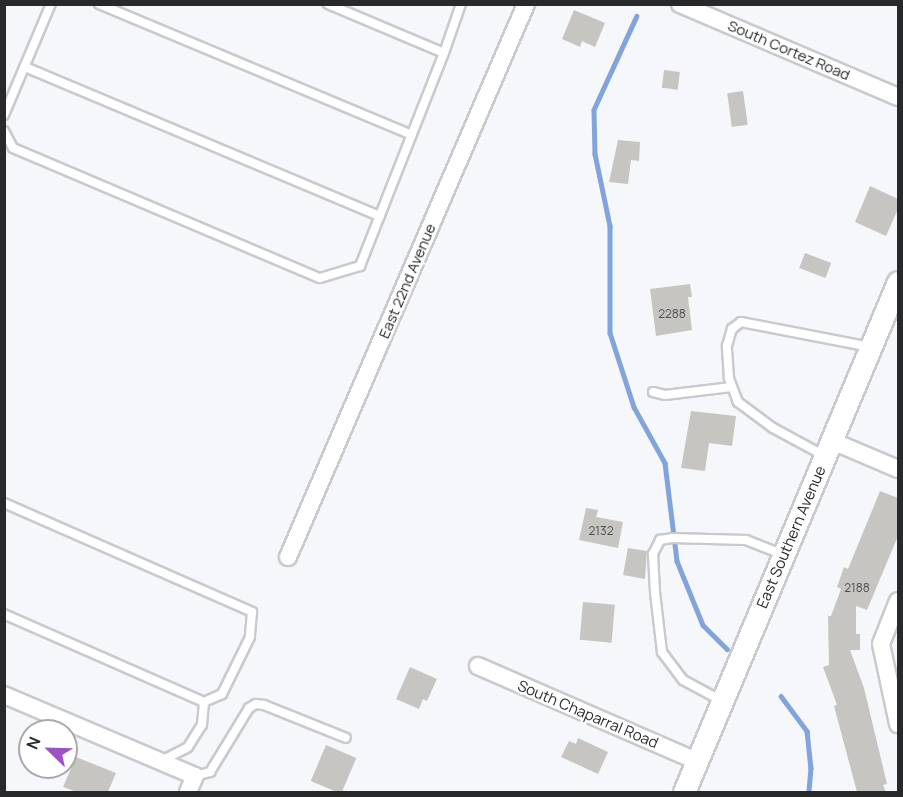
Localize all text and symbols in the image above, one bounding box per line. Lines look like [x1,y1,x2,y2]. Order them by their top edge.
street label: South Cortez Road [725,16,853,84]
street label: East 22nd Avenue [375,221,439,341]
house number: 2288 [658,307,686,321]
street label: East Southern Avenue [753,463,829,611]
house number: 2132 [589,524,613,538]
house number: 2188 [844,581,870,595]
street label: South Chaparral Road [515,676,661,752]
north arrow [18,719,78,779]
text: N [21,733,46,752]

